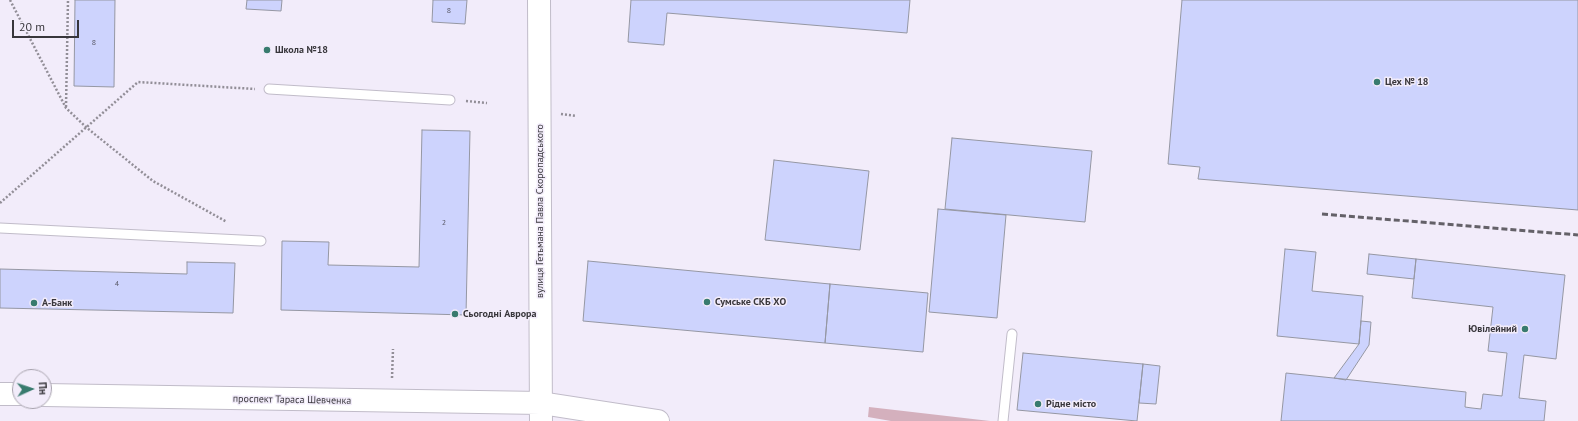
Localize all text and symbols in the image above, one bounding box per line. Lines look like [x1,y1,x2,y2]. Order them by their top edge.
house number: 8 [447,6,451,16]
scale bar [14,12,81,38]
text: 20 m [19,19,45,34]
house number: 8 [92,38,96,48]
place label: Школа №18 [275,44,328,56]
marker: Школа №18 [262,45,272,55]
place label: Цех № 18 [1385,76,1429,88]
marker: Цех № 18 [1372,77,1382,87]
street label: вулиця Гетьмана Павла Скоропадського [534,124,546,298]
house number: 2 [442,218,446,228]
house number: 4 [115,279,119,289]
place label: Сумське СКБ ХО [715,296,786,308]
place label: А-Банк [42,297,72,309]
marker: Сумське СКБ ХО [702,297,712,307]
marker: А-Банк [29,298,39,308]
place label: Сьогодні Аврора [463,308,536,320]
marker: Сьогодні Аврора [450,309,460,319]
place label: Ювілейний [1468,323,1517,335]
marker: Ювілейний [1520,324,1530,334]
north arrow [12,369,52,409]
text: Пн [36,382,50,395]
street label: проспект Тараса Шевченка [233,393,351,407]
place label: Рідне місто [1046,398,1096,410]
marker: Рідне місто [1033,399,1043,409]

